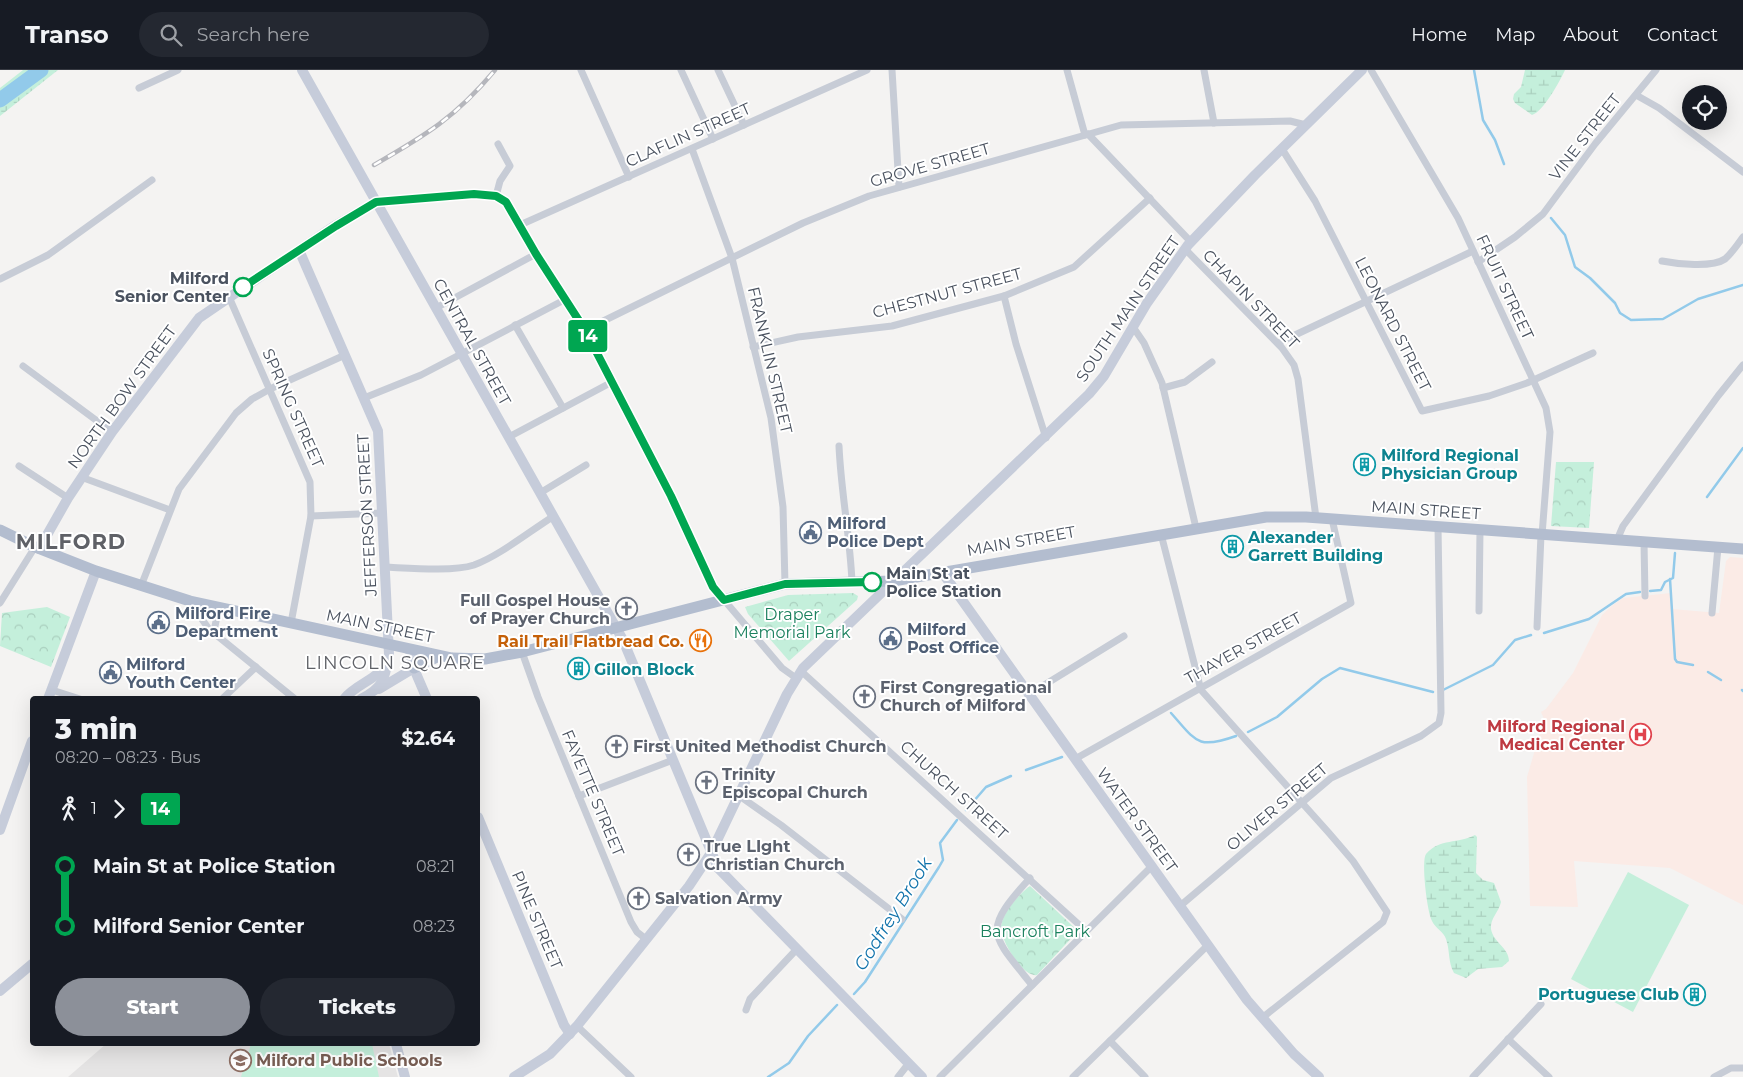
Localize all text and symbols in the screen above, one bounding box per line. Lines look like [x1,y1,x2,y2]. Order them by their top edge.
search box [139,12,489,57]
text: Transo [25,20,109,49]
icon: search [157,21,185,49]
text: Search here [197,23,310,46]
text: Home [1411,24,1467,46]
text: Map [1495,24,1535,46]
text: About [1563,24,1619,46]
text: Contact [1647,24,1718,46]
map controls [1682,85,1727,130]
button: locate [1682,85,1727,130]
street label: VINE STREET [1545,89,1625,184]
street label: CLAFLIN STREET [623,99,754,171]
street label: GROVE STREET [868,139,993,191]
street label: SOUTH MAIN STREET [1072,232,1184,386]
street label: FRUIT STREET [1472,232,1538,343]
street label: CHAPIN STREET [1199,246,1304,353]
street label: LEONARD STREET [1351,254,1435,395]
street label: CHESTNUT STREET [870,264,1025,322]
place label: Milford Senior Center [115,269,229,306]
street label: CENTRAL STREET [429,275,515,409]
marker: Milford Senior Center [233,277,253,297]
street label: FRANKLIN STREET [744,285,796,436]
line badge: 14 [566,320,610,352]
street label: NORTH BOW STREET [64,321,181,472]
text: 14 [578,325,598,347]
street label: SPRING STREET [258,346,328,471]
street label: JEFFERSON STREET [353,432,381,598]
place label: Milford Regional Physician Group [1381,446,1519,483]
building icon: Milford Regional Physician Group [1353,452,1377,476]
street label: MAIN STREET [1371,497,1482,523]
place label: Milford Police Dept [827,514,924,551]
public building icon: Milford Police Dept [799,520,823,544]
street label: MAIN STREET [965,522,1078,560]
place label: Alexander Garrett Building [1247,528,1383,565]
district label: MILFORD [16,529,126,554]
building icon: Alexander Garrett Building [1220,534,1244,558]
place label: Main St at Police Station [886,564,1002,601]
marker: Main St at Police Station [862,572,882,592]
place label: Full Gospel House of Prayer Church [460,591,610,628]
church icon: Full Gospel House of Prayer Church [614,597,638,621]
place label: Milford Fire Department [175,604,278,641]
street label: MAIN STREET [324,605,436,647]
park label: Draper Memorial Park [733,605,851,642]
street label: THAYER STREET [1181,608,1305,688]
public building icon: Milford Fire Department [147,610,171,634]
place label: Milford Post Office [907,620,999,657]
public building icon: Milford Post Office [879,626,903,650]
restaurant icon: Rail Trail Flatbread Co. [688,629,712,653]
place label: Rail Trail Flatbread Co. [497,632,684,651]
district label: LINCOLN SQUARE [305,652,485,674]
place label: Milford Youth Center [125,655,236,692]
building icon: Gillon Block [566,657,590,681]
place label: Gillon Block [594,660,695,679]
public building icon: Milford Youth Center [98,661,122,685]
place label: First Congregational Church of Milford [880,678,1052,715]
church icon: First Congregational Church of Milford [852,684,876,708]
text: 3 min [55,712,138,746]
place label: Milford Regional Medical Center [1487,717,1625,754]
hospital icon: Milford Regional Medical Center [1629,723,1653,747]
text: $2.64 [402,727,455,750]
street label: FAYETTE STREET [558,727,629,860]
church icon: First United Methodist Church [605,734,629,758]
place label: First United Methodist Church [633,737,886,756]
street label: CHURCH STREET [896,737,1012,844]
text: 08:20 – 08:23 · Bus [55,748,201,767]
street label: OLIVER STREET [1223,759,1332,855]
street label: WATER STREET [1093,764,1182,877]
place label: Trinity Episcopal Church [722,765,868,802]
church icon: Trinity Episcopal Church [694,771,718,795]
icon: walk [55,795,83,823]
icon: forward [105,795,133,823]
text: 14 [151,798,170,820]
text: 1 [91,799,97,818]
place label: True LIght Christian Church [704,837,845,874]
church icon: True LIght Christian Church [676,843,700,867]
water label: Godfrey Brook [849,852,937,975]
text: Main St at Police Station [93,855,336,878]
text: 08:21 [416,857,455,876]
street label: PINE STREET [508,868,567,973]
church icon: Salvation Army [627,886,651,910]
place label: Salvation Army [655,889,783,908]
text: Milford Senior Center [93,915,304,938]
text: 08:23 [413,917,455,936]
park label: Bancroft Park [980,922,1091,941]
button: Start [55,978,250,1036]
button: Tickets [260,978,455,1036]
building icon: Portuguese Club [1683,982,1707,1006]
place label: Portuguese Club [1538,985,1679,1004]
school or university icon: Milford Public Schools [228,1048,252,1072]
place label: Milford Public Schools [256,1051,443,1070]

